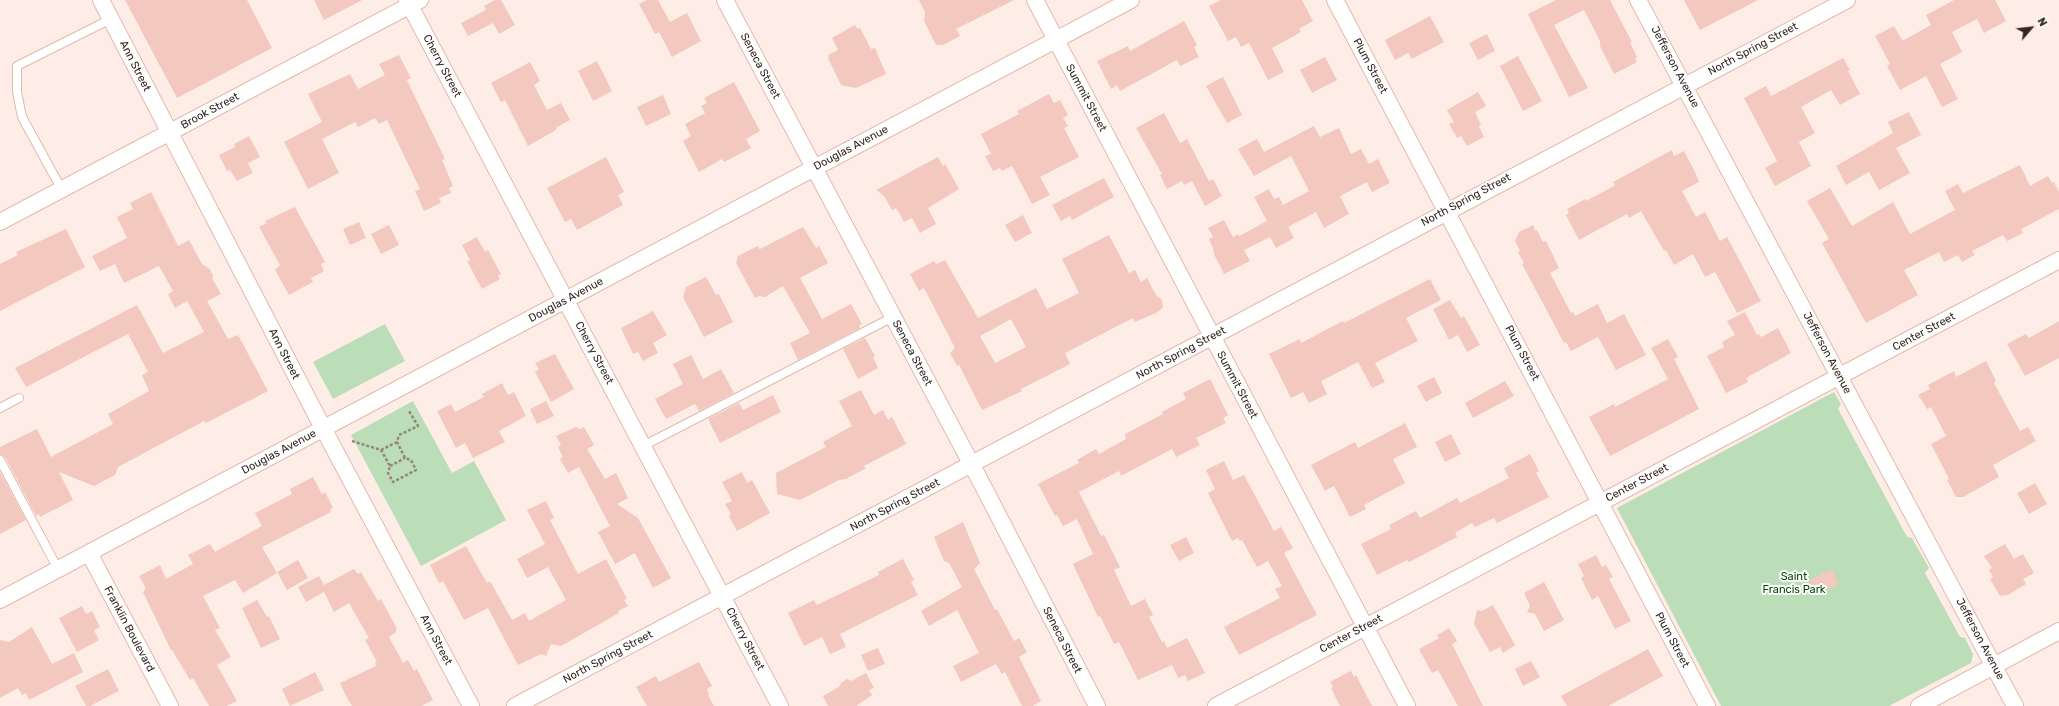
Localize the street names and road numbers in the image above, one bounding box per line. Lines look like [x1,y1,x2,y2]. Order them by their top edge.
street label: North Spring Street [1706,20,1800,78]
street label: Jefferson Avenue [1648,24,1702,110]
street label: Seneca Street [737,31,783,101]
street label: Cherry Street [420,32,464,100]
street label: Plum Street [1350,36,1390,96]
street label: Ann Street [117,38,153,94]
street label: Summit Street [1063,62,1109,134]
street label: Brook Street [179,90,241,132]
street label: Douglas Avenue [811,123,891,173]
street label: North Spring Street [1419,171,1513,229]
street label: Douglas Avenue [526,275,606,325]
street label: Jefferson Avenue [1800,310,1854,396]
street label: Center Street [1890,310,1958,354]
street label: Seneca Street [889,318,935,388]
street label: Cherry Street [572,319,616,387]
street label: Plum Street [1502,323,1542,383]
street label: North Spring Street [1134,324,1228,382]
street label: Ann Street [266,326,302,382]
street label: Summit Street [1214,349,1260,421]
street label: Douglas Avenue [239,427,319,477]
street label: Center Street [1603,461,1671,505]
street label: North Spring Street [848,476,942,534]
street label: Franklin Boulevard [101,584,157,674]
street label: Jefferson Avenue [1953,596,2007,682]
street label: Cherry Street [723,605,767,673]
street label: Seneca Street [1040,605,1084,675]
street label: Plum Street [1652,610,1692,670]
street label: Center Street [1317,612,1385,656]
street label: Ann Street [417,613,455,667]
street label: North Spring Street [561,628,655,686]

